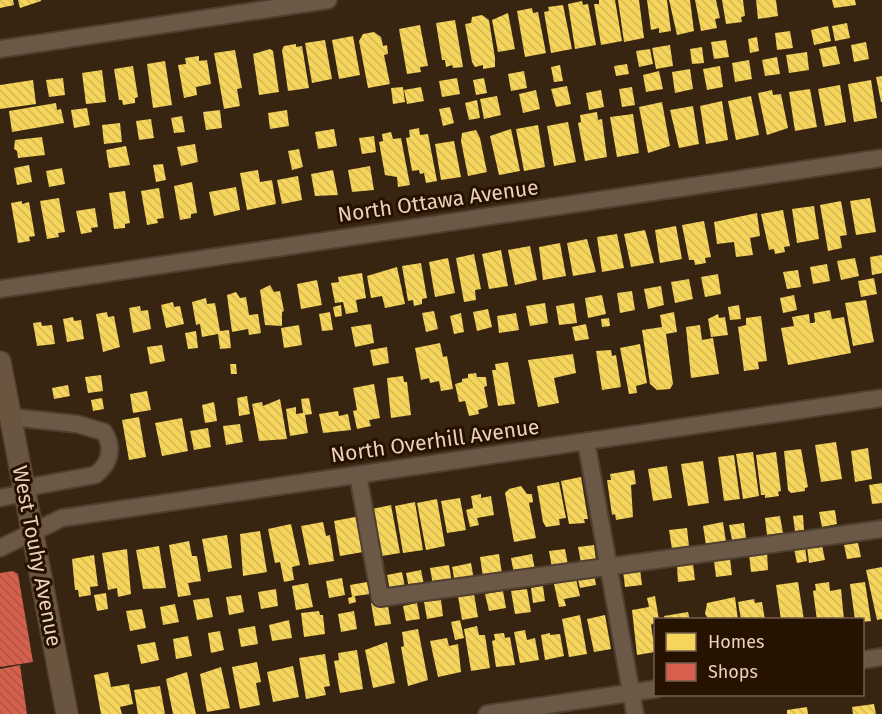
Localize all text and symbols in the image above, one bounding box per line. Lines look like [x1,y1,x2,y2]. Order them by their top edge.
street label: North Ottawa Avenue [336,174,540,228]
street label: North Overhill Avenue [329,413,541,469]
street label: West Touhy Avenue [7,463,67,649]
legend [654,618,864,696]
text: Homes [708,631,764,653]
text: Shops [708,661,758,683]

